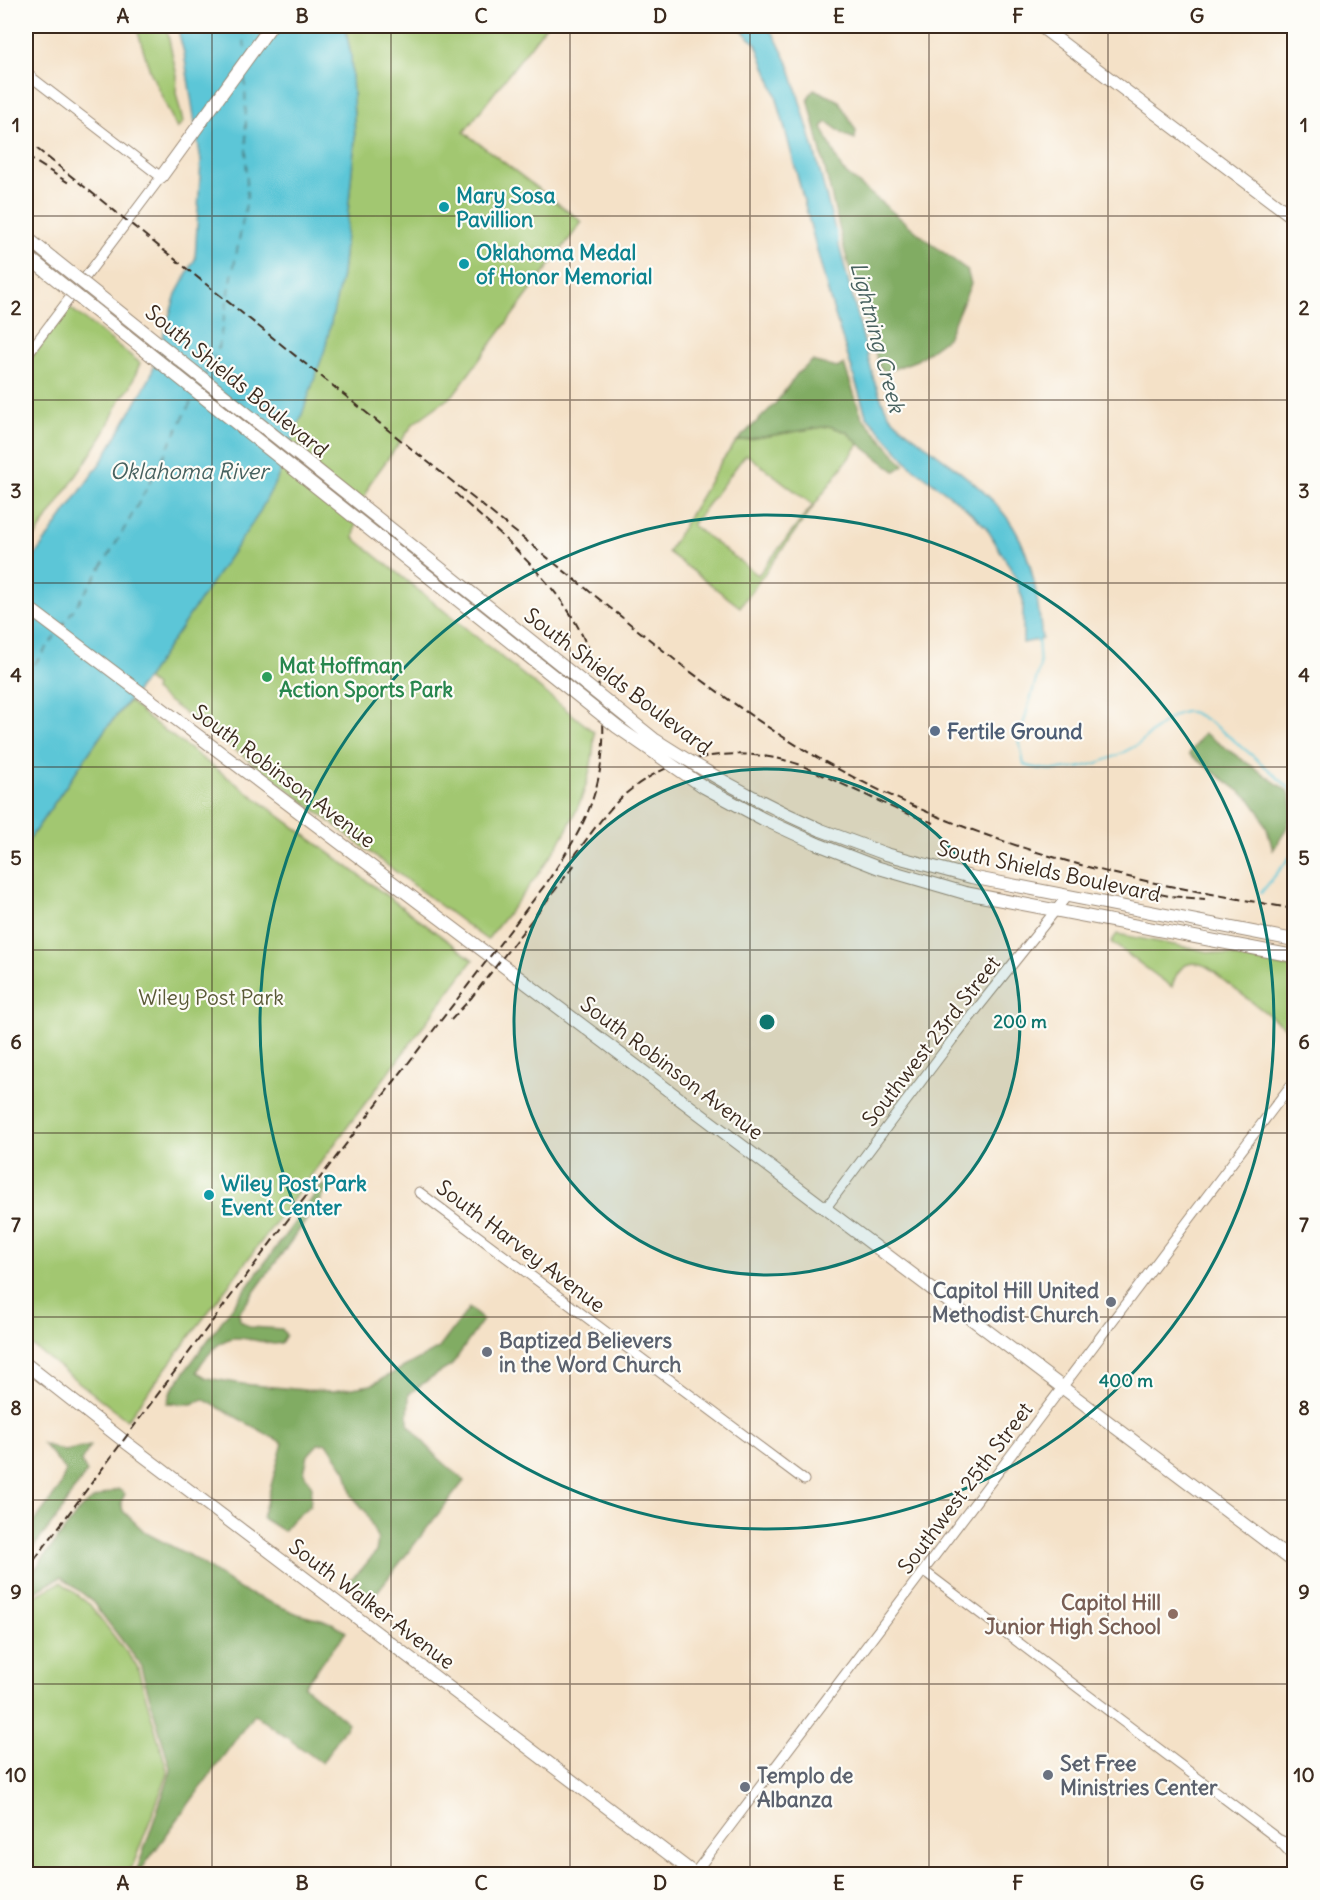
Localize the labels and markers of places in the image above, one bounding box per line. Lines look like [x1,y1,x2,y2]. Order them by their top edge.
place label: Mary Sosa Pavillion [456,182,555,233]
marker: Mary Sosa Pavillion [437,200,451,214]
place label: Oklahoma Medal of Honor Memorial [476,239,652,290]
marker: Oklahoma Medal of Honor Memorial [457,257,471,271]
place label: Mat Hoffman Action Sports Park [279,652,453,703]
marker: Mat Hoffman Action Sports Park [260,670,274,684]
place label: Fertile Ground [947,718,1083,745]
marker: Fertile Ground [928,724,942,738]
centre of rings [757,1012,777,1032]
place label: Wiley Post Park Event Center [221,1170,367,1221]
marker: Wiley Post Park Event Center [202,1188,216,1202]
place label: Capitol Hill United Methodist Church [932,1277,1100,1328]
marker: Capitol Hill United Methodist Church [1104,1295,1118,1309]
place label: Baptized Believers in the Word Church [499,1327,682,1378]
marker: Baptized Believers in the Word Church [480,1345,494,1359]
place label: Capitol Hill Junior High School [984,1589,1161,1640]
marker: Capitol Hill Junior High School [1166,1607,1180,1621]
place label: Set Free Ministries Center [1060,1750,1218,1801]
place label: Templo de Albanza [757,1762,853,1813]
marker: Set Free Ministries Center [1041,1768,1055,1782]
marker: Templo de Albanza [738,1780,752,1794]

